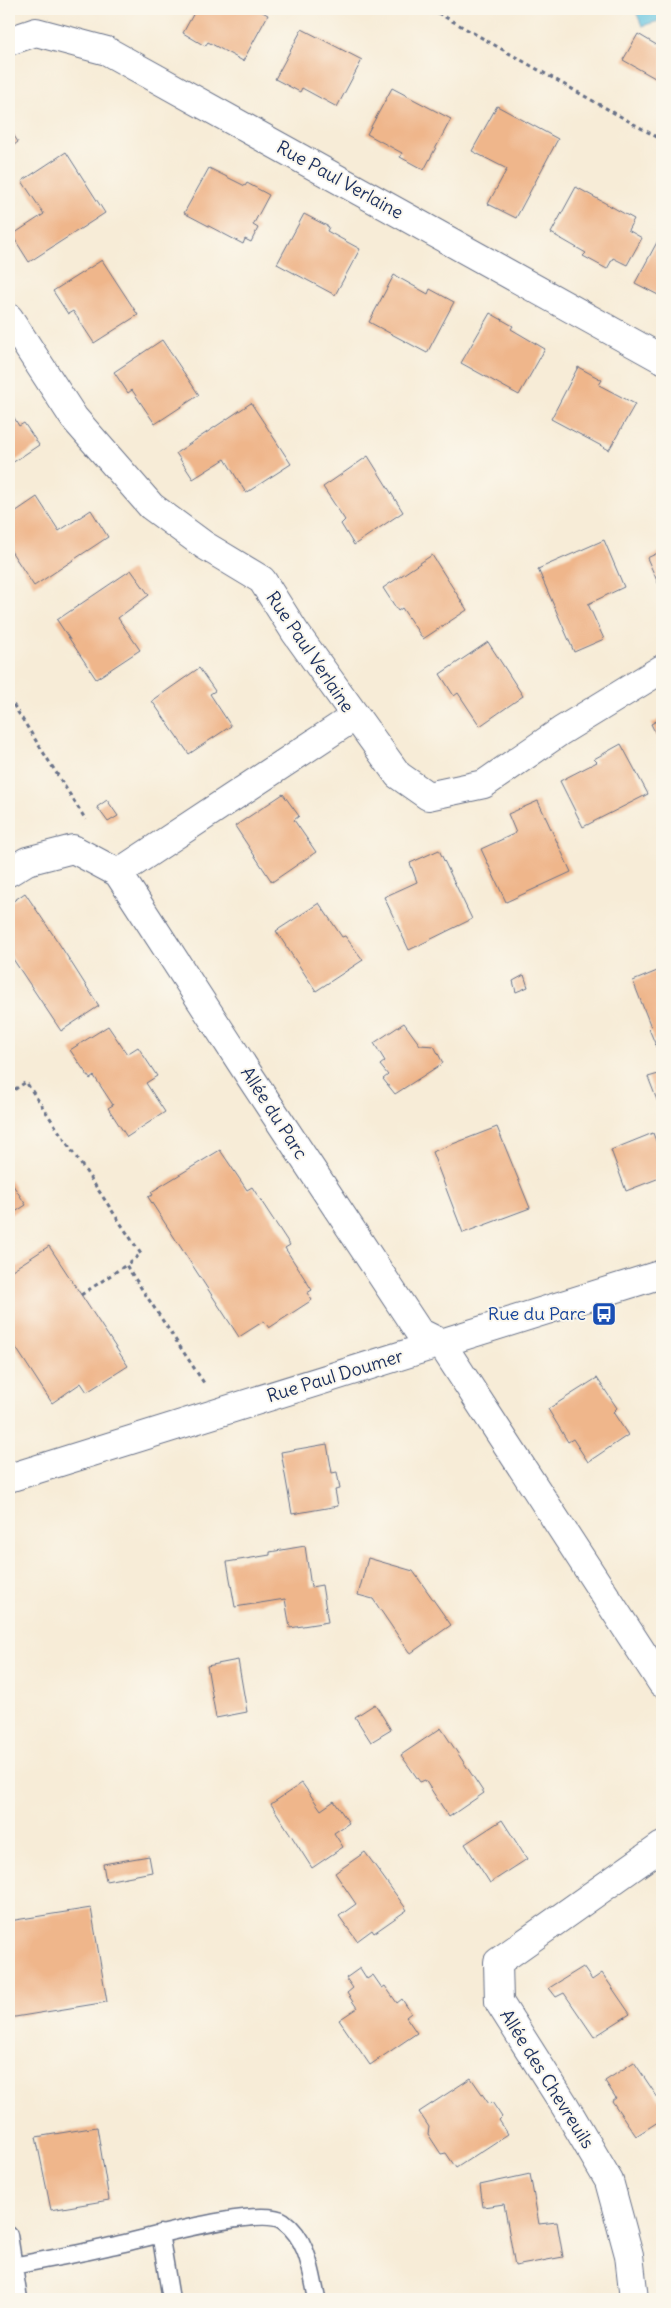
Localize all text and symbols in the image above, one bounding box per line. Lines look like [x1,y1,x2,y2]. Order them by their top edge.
street label: Rue Paul Verlaine [273,135,408,224]
street label: Rue Paul Verlaine [261,587,359,717]
street label: Allée du Parc [236,1062,313,1163]
bus stop icon: Rue du Parc [591,1301,617,1327]
place label: Rue du Parc [488,1302,586,1325]
street label: Rue Paul Doumer [264,1344,406,1407]
street label: Allée des Chevreuils [495,2005,600,2153]

